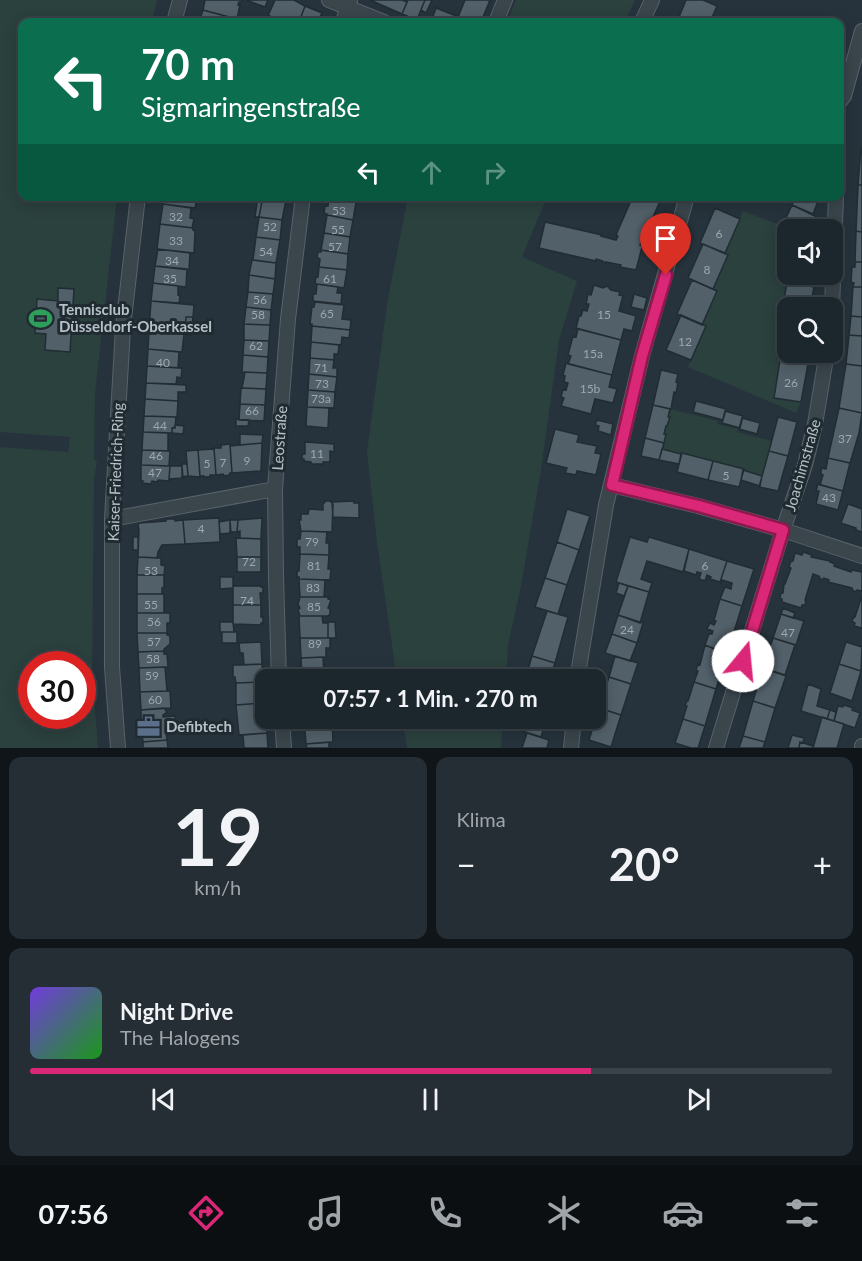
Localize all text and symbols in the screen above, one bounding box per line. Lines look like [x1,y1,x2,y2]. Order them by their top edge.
text: 70 m [141,39,235,89]
icon: left [42,42,120,120]
text: Sigmaringenstraße [141,90,361,123]
icon: left [352,156,385,189]
icon: ahead [415,156,448,189]
icon: right [478,156,511,189]
house number: 53 [332,203,346,218]
house number: 32 [169,209,183,224]
pin [640,213,691,275]
house number: 52 [263,219,277,234]
map controls [777,219,843,363]
button: sound [777,219,843,285]
house number: 55 [331,222,345,237]
icon: arrive [649,222,682,255]
house number: 6 [716,226,723,241]
house number: 33 [169,233,183,248]
house number: 57 [328,239,342,254]
house number: 54 [259,244,273,259]
house number: 34 [165,253,179,268]
house number: 8 [704,262,711,277]
house number: 35 [163,271,177,286]
house number: 61 [323,271,337,286]
house number: 56 [253,292,267,307]
button: search [777,297,843,363]
place label: Tennisclub Düsseldorf-Oberkassel [59,300,212,335]
sports icon: Tennisclub Düsseldorf-Oberkassel [28,305,54,331]
house number: 65 [320,306,334,321]
house number: 58 [251,307,265,322]
house number: 15 [597,307,611,322]
house number: 12 [678,334,692,349]
house number: 62 [249,338,263,353]
house number: 15a [583,346,603,361]
house number: 40 [156,355,170,370]
house number: 71 [314,360,328,375]
house number: 26 [784,375,798,390]
house number: 73 [315,376,329,391]
house number: 15b [580,381,601,396]
house number: 73a [311,391,331,406]
street label: Kaiser-Friedrich-Ring [104,402,126,542]
house number: 66 [245,403,259,418]
street label: Leostraße [268,405,290,471]
street label: Joachimstraße [780,417,824,513]
house number: 44 [153,418,167,433]
house number: 37 [838,431,852,446]
house number: 11 [310,446,324,461]
house number: 46 [149,448,163,463]
house number: 9 [244,453,251,468]
house number: 7 [220,455,227,470]
house number: 5 [204,456,211,471]
house number: 47 [148,465,162,480]
house number: 5 [723,468,730,483]
house number: 43 [822,490,836,505]
house number: 4 [198,521,205,536]
house number: 79 [305,534,319,549]
house number: 72 [242,554,256,569]
house number: 81 [307,558,321,573]
house number: 6 [702,558,709,573]
house number: 53 [144,563,158,578]
house number: 83 [306,580,320,595]
house number: 74 [240,593,254,608]
house number: 55 [144,597,158,612]
house number: 85 [307,599,321,614]
house number: 56 [147,614,161,629]
house number: 24 [620,622,634,637]
house number: 47 [781,625,795,640]
position arrow [711,629,775,693]
house number: 57 [147,634,161,649]
house number: 89 [308,636,322,651]
speed limit sign: 30 [18,651,96,729]
house number: 58 [146,651,160,666]
house number: 59 [145,668,159,683]
text: 07:57 · 1 Min. · 270 m [323,685,538,712]
house number: 60 [148,692,162,707]
office icon: Defibtech [135,713,161,739]
place label: Defibtech [166,717,232,735]
text: 19 [173,789,263,883]
text: Klima [457,807,506,831]
text: 20° [609,837,680,891]
text: − [457,844,476,884]
text: + [813,844,832,884]
text: km/h [194,875,241,899]
text: Night Drive [120,998,233,1025]
text: The Halogens [120,1025,240,1049]
icon: previous [147,1083,180,1116]
icon: pause [414,1083,447,1116]
icon: next [682,1083,715,1116]
icon: directions [185,1192,227,1234]
icon: music [305,1192,347,1234]
icon: phone [424,1192,466,1234]
icon: climate [543,1192,585,1234]
icon: car [662,1192,704,1234]
icon: filters [781,1192,823,1234]
text: 07:56 [39,1197,108,1230]

